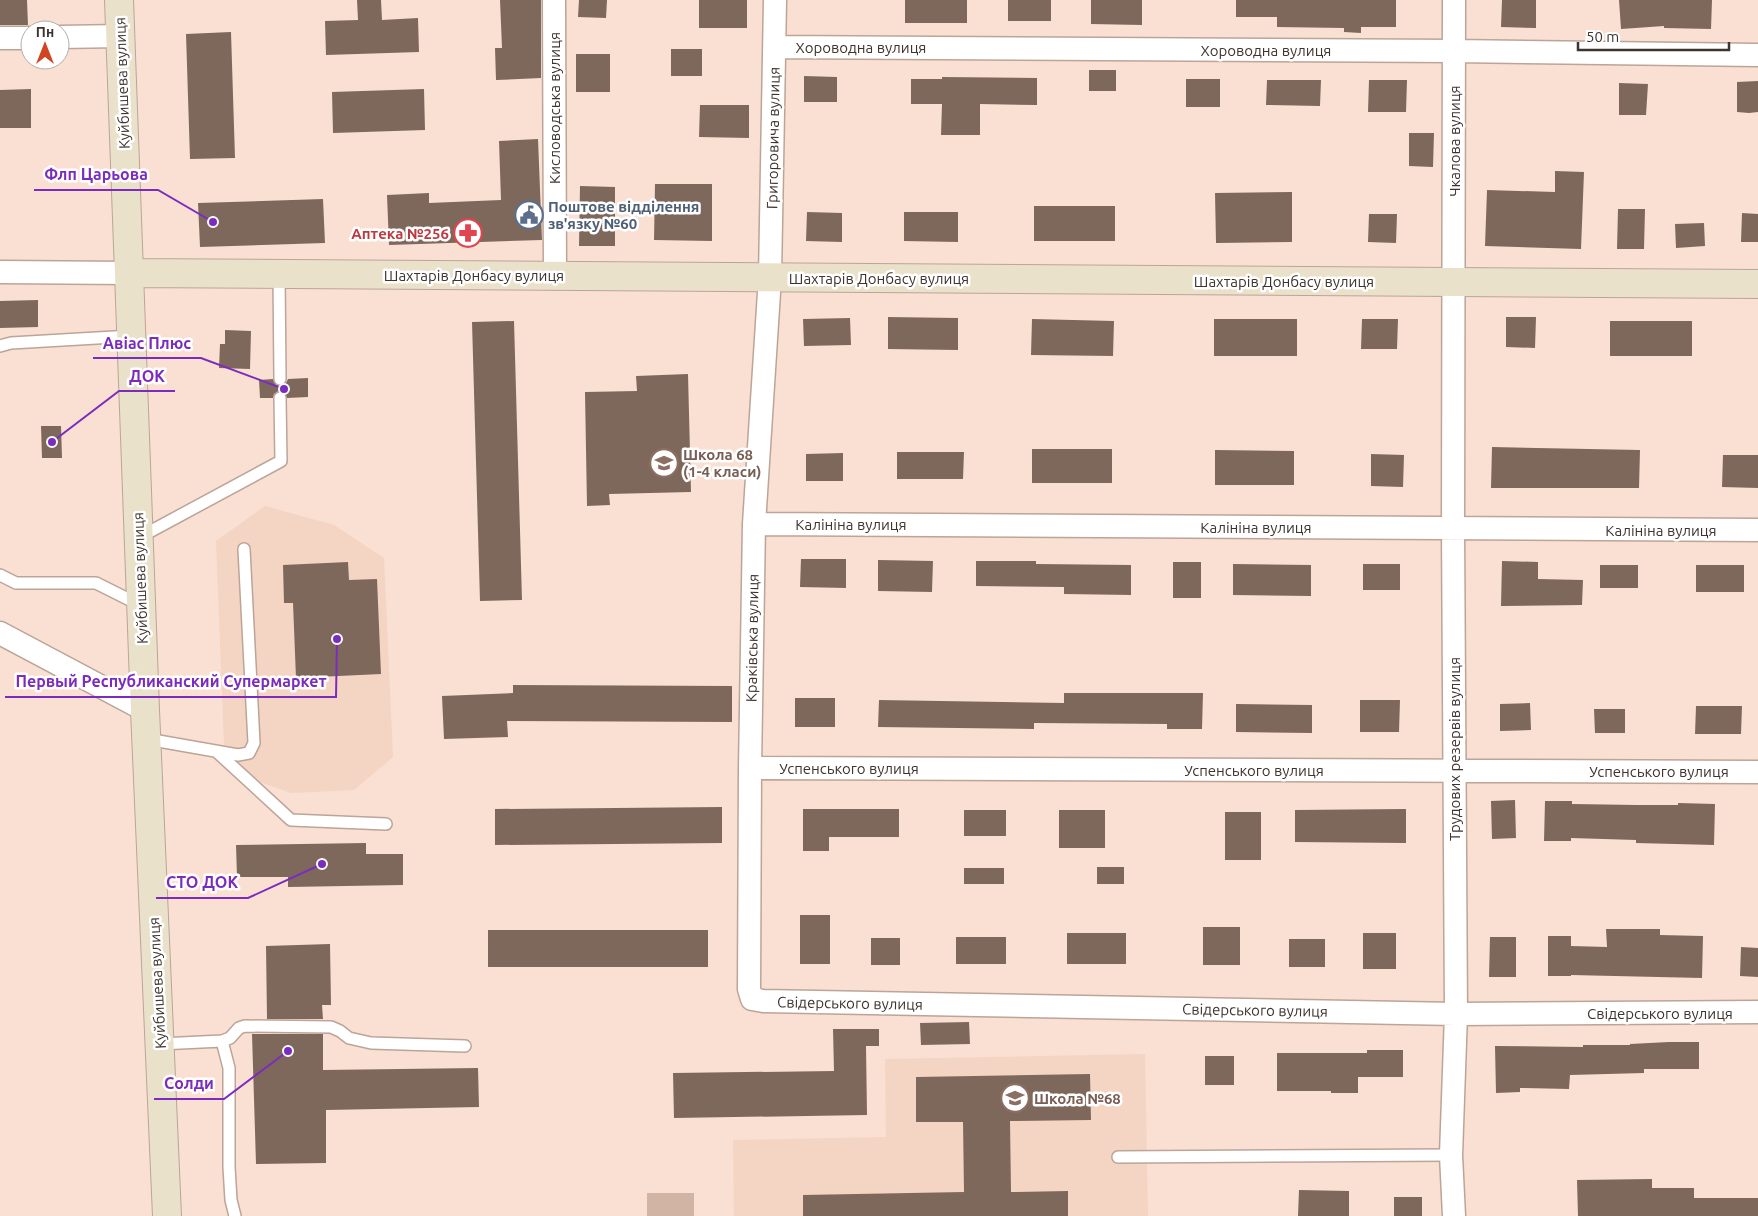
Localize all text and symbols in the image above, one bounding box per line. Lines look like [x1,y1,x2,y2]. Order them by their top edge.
street label: Куйбишева вулиця [111,17,133,149]
north arrow [20,20,70,70]
scale bar [1578,20,1729,52]
text: Пн [36,24,54,40]
text: 50 m [1586,28,1619,45]
street label: Кисловодська вулиця [546,32,563,184]
street label: Хороводна вулиця [796,39,926,56]
street label: Хороводна вулиця [1201,42,1331,59]
street label: Григоровича вулиця [763,67,783,209]
street label: Чкалова вулиця [1446,85,1463,197]
callout: Флп Царьова [34,159,158,190]
text: Флп Царьова [44,165,148,183]
place label: Поштове відділення зв'язку №60 [548,198,699,232]
public building icon: Поштове відділення зв'язку №60 [514,200,544,230]
pharmacy icon: Аптека №256 [453,218,483,248]
place label: Аптека №256 [351,225,449,242]
street label: Шахтарів Донбасу вулиця [384,267,564,284]
street label: Шахтарів Донбасу вулиця [789,270,969,287]
street label: Шахтарів Донбасу вулиця [1194,273,1374,290]
callout: Авіас Плюс [93,327,201,358]
text: Авіас Плюс [103,334,191,352]
callout: ДОК [119,360,175,391]
text: ДОК [129,367,165,385]
place label: Школа 68 (1-4 класи) [683,446,762,480]
school or university icon: Школа 68 (1-4 класи) [649,448,679,478]
street label: Куйбишева вулиця [129,512,151,644]
street label: Калініна вулиця [795,516,907,533]
street label: Калініна вулиця [1200,519,1312,536]
street label: Калініна вулиця [1605,522,1717,539]
street label: Краківська вулиця [742,574,762,702]
street label: Трудових резервів вулиця [1446,657,1463,841]
callout: Первый Республиканский Супермаркет [5,666,336,697]
text: Первый Республиканский Супермаркет [15,672,327,690]
street label: Успенського вулиця [779,760,919,777]
street label: Успенського вулиця [1184,762,1324,779]
street label: Успенського вулиця [1589,763,1729,780]
callout: СТО ДОК [156,867,248,898]
text: СТО ДОК [166,873,238,891]
street label: Куйбишева вулиця [145,917,169,1049]
street label: Свідерського вулиця [777,993,923,1013]
street label: Свідерського вулиця [1182,1000,1328,1020]
street label: Свідерського вулиця [1587,1005,1733,1022]
callout: Солди [154,1068,224,1099]
text: Солди [164,1074,214,1092]
school or university icon: Школа №68 [1000,1083,1030,1113]
place label: Школа №68 [1034,1090,1121,1107]

